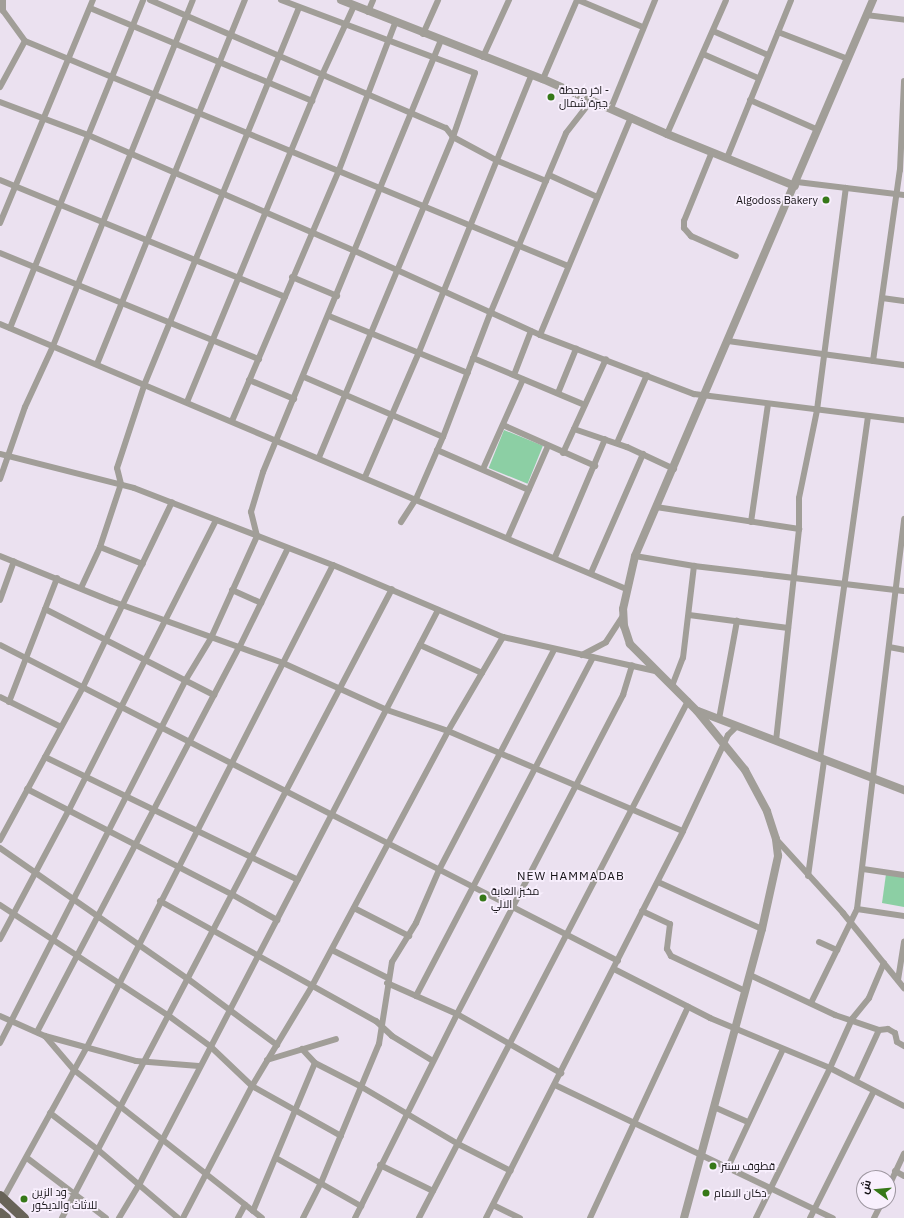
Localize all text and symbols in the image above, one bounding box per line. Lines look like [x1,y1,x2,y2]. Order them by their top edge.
place label: اخر محطة - جبرة شمال [559,84,609,110]
marker: اخر محطة - جبرة شمال [546,92,556,102]
place label: Algodoss Bakery [736,193,818,207]
marker: Algodoss Bakery [821,195,831,205]
district label: NEW HAMMADAB [517,869,625,883]
place label: مخبز الغابة الالي [491,885,539,911]
marker: مخبز الغابة الالي [478,893,488,903]
place label: قطوف سنتر [721,1159,775,1173]
marker: قطوف سنتر [708,1161,718,1171]
north arrow [856,1170,896,1210]
text: ش [857,1178,874,1196]
place label: ود الزين للاثاث والديكور [32,1186,97,1212]
place label: دكان الامام [714,1186,767,1200]
marker: دكان الامام [701,1188,711,1198]
marker: ود الزين للاثاث والديكور [19,1194,29,1204]

